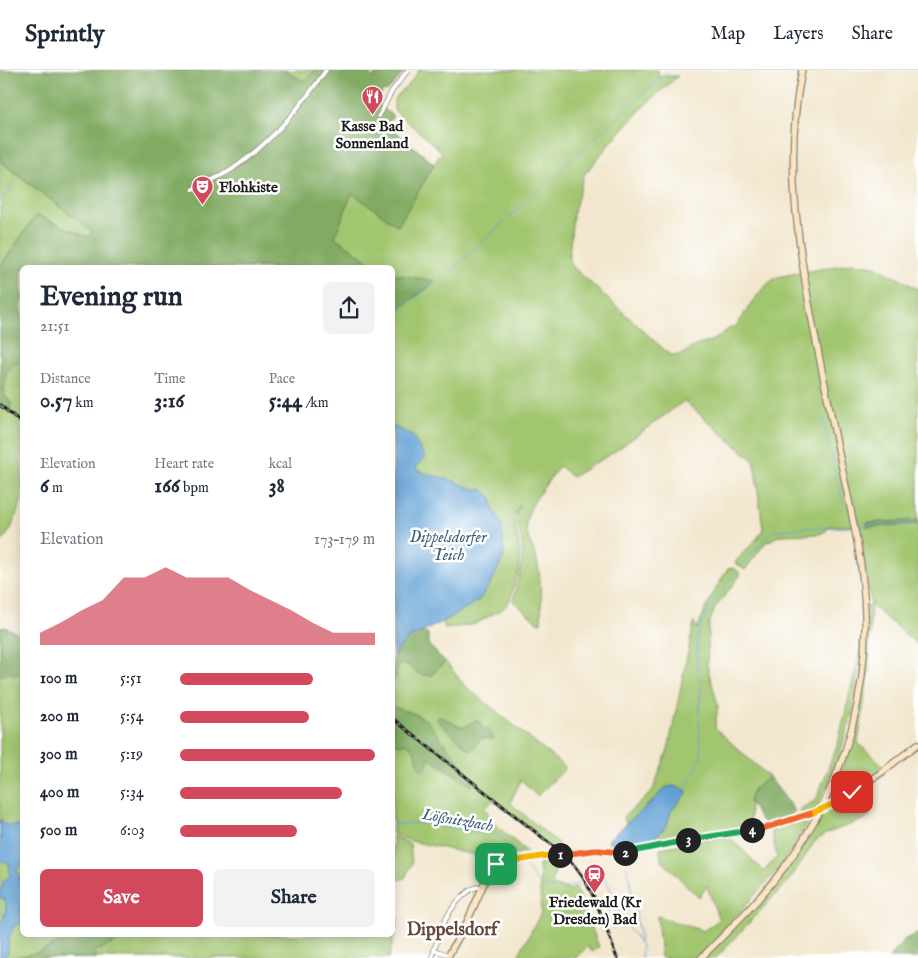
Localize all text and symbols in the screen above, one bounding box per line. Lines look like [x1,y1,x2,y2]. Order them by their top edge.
text: Sprintly [25,19,105,50]
text: Map [711,23,745,46]
text: Layers [773,23,824,46]
text: Share [852,23,893,46]
restaurant icon: Kasse Bad Sonnenland [360,85,384,116]
place label: Kasse Bad Sonnenland [335,117,410,153]
theatre icon: Flohkiste [191,175,215,206]
place label: Flohkiste [219,178,278,197]
text: Evening run [40,280,183,315]
button: share [323,282,375,334]
text: 21:51 [40,317,69,337]
text: Distance [40,370,91,388]
text: Time [154,370,185,388]
text: Pace [269,370,295,388]
text: 0.57 [40,388,72,415]
text: 3:16 [154,388,184,415]
text: 5:44 [269,388,302,415]
text: km [72,394,94,412]
text: /km [302,394,329,412]
text: Elevation [40,455,96,473]
text: Heart rate [154,455,214,473]
text: kcal [269,455,292,473]
text: 6 [40,473,49,500]
text: 166 [154,473,180,500]
text: 38 [269,473,285,500]
text: m [49,479,63,497]
text: bpm [180,479,209,497]
water label: Dippelsdorfer Teich [410,528,488,566]
text: Elevation [40,530,103,550]
text: 173–179 m [314,530,375,550]
text: 100 m [40,669,77,689]
text: 5:51 [120,669,142,689]
text: 200 m [40,707,79,727]
text: 5:54 [120,707,144,727]
text: 300 m [40,745,78,765]
text: 5:19 [120,745,143,765]
pin [831,771,873,813]
icon: check [838,778,866,806]
text: 400 m [40,783,79,803]
text: 5:34 [120,783,144,803]
water label: Lößnitzbach [420,805,495,837]
pin: 4 [740,818,764,842]
text: 500 m [40,821,77,841]
text: 6:03 [120,821,145,841]
text: 4 [749,821,756,839]
pin: 3 [676,828,700,852]
text: 3 [686,831,691,849]
pin: 2 [612,840,638,866]
pin: 1 [548,842,572,868]
pin [475,843,517,885]
text: 2 [622,844,629,862]
text: 1 [558,846,563,864]
icon: arrive [482,850,510,878]
station icon: Friedewald (Kr Dresden) Bad [583,862,607,893]
button: Save [40,869,203,927]
button: Share [213,869,375,927]
place label: Friedewald (Kr Dresden) Bad [549,893,642,929]
district label: Dippelsdorf [407,919,501,942]

